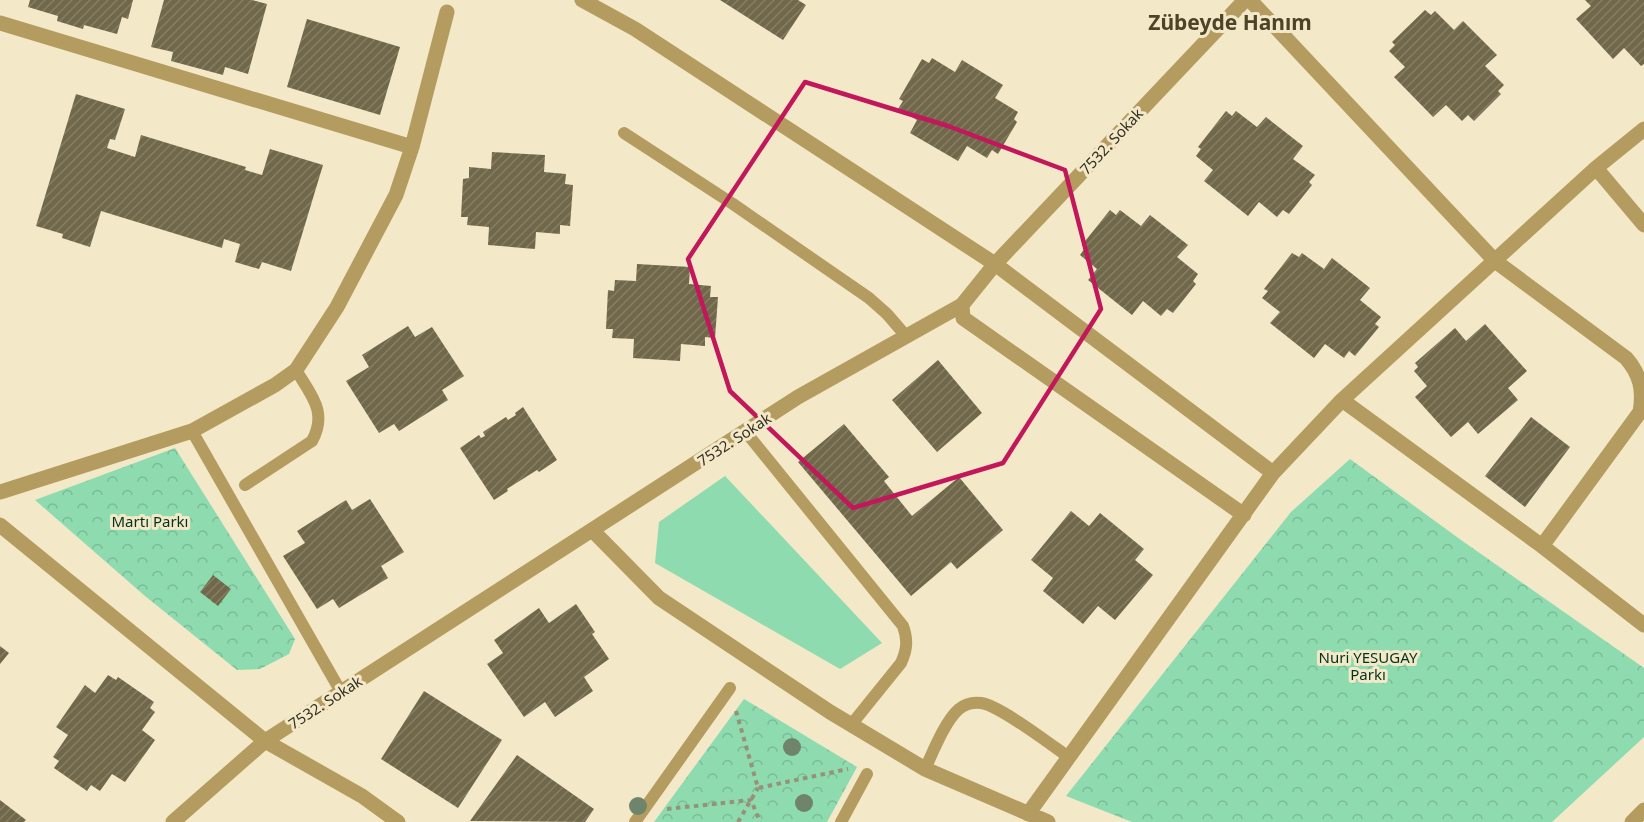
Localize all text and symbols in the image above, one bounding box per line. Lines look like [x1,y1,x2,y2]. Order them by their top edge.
district label: Zübeyde Hanım [1148,8,1312,36]
street label: 7532. Sokak [1075,103,1147,179]
street label: 7532. Sokak [693,408,775,470]
park label: Martı Parkı [112,511,188,531]
park label: Nuri YESUGAY Parkı [1319,647,1418,684]
street label: 7532. Sokak [284,671,366,733]

